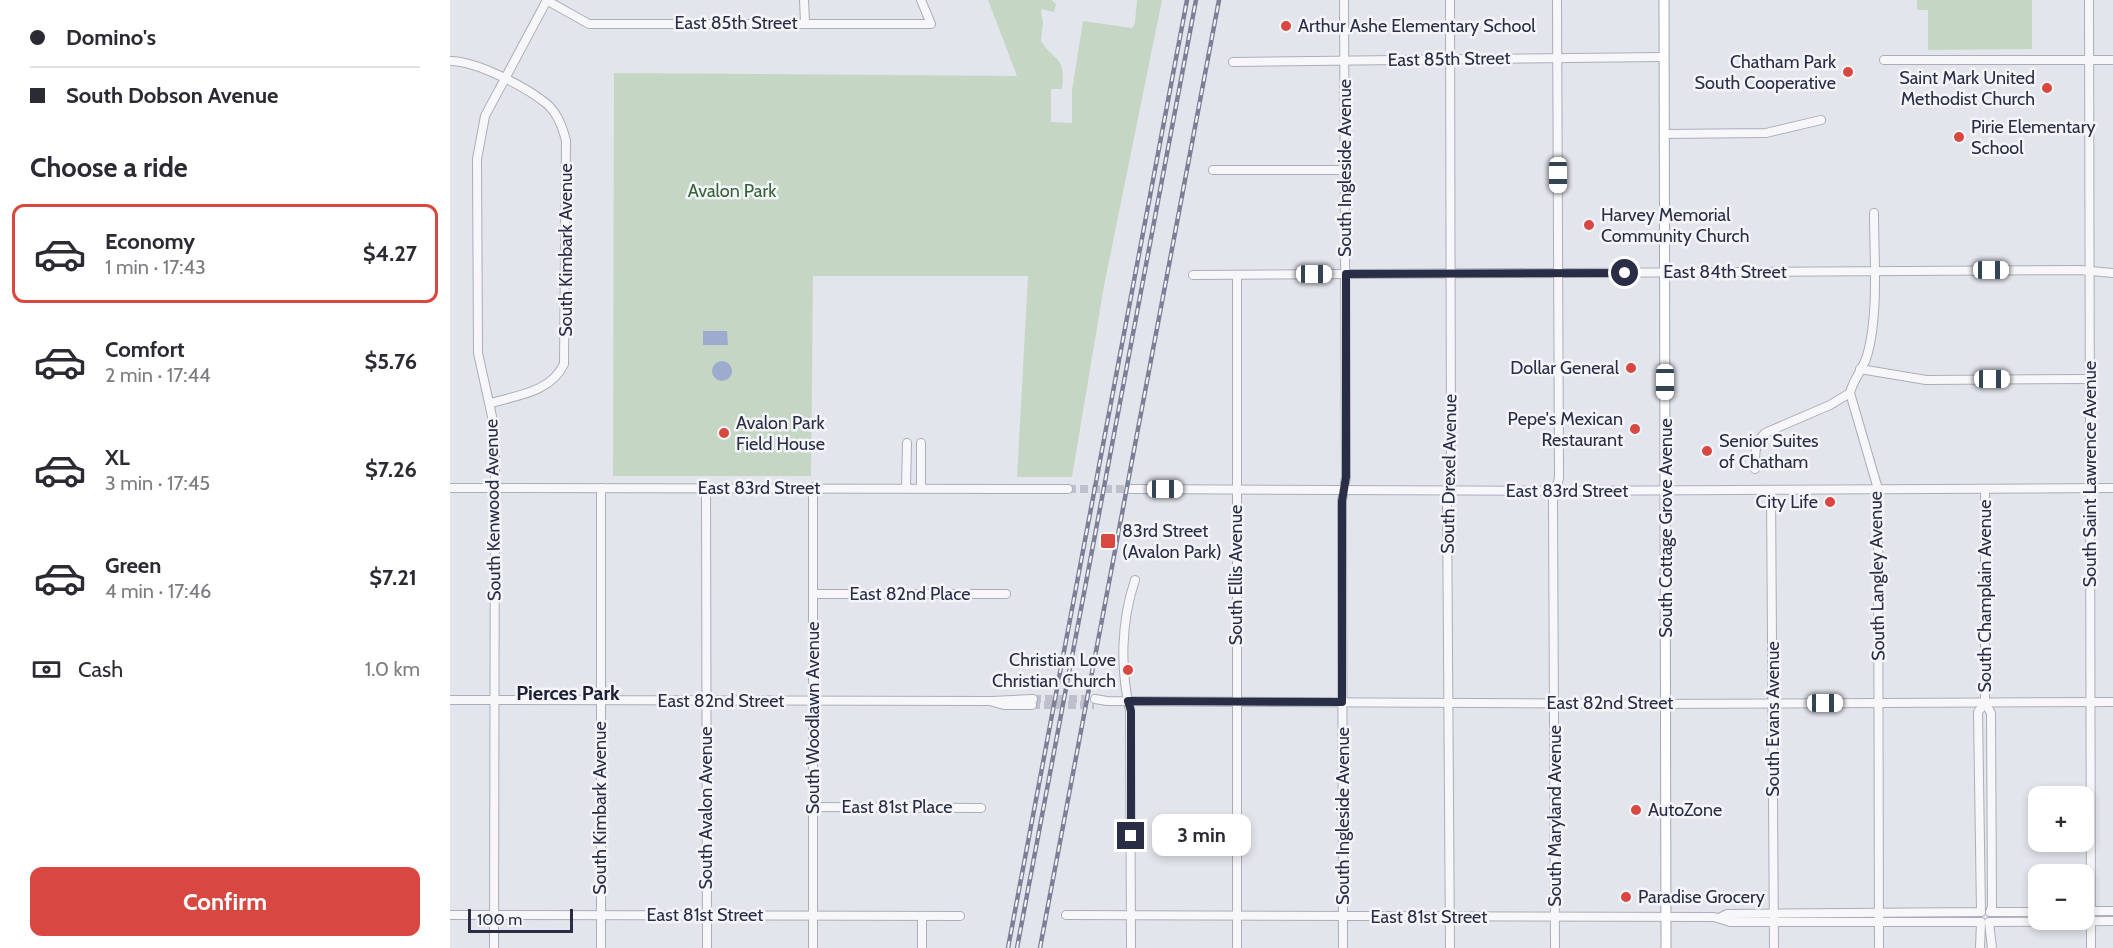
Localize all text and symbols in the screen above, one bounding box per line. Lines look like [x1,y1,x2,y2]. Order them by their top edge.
street label: East 85th Street [675,12,797,34]
place label: Arthur Ashe Elementary School [1298,15,1536,37]
marker: Arthur Ashe Elementary School [1279,19,1293,33]
text: Domino's [66,24,156,51]
street label: East 85th Street [1387,47,1511,71]
place label: Chatham Park South Cooperative [1695,51,1837,94]
marker: Chatham Park South Cooperative [1841,65,1855,79]
place label: Saint Mark United Methodist Church [1899,67,2035,110]
street label: South Ingleside Avenue [1334,79,1356,257]
marker: Saint Mark United Methodist Church [2040,81,2054,95]
text: South Dobson Avenue [66,82,278,109]
place label: Pirie Elementary School [1971,116,2096,159]
marker: Pirie Elementary School [1952,130,1966,144]
text: Choose a ride [30,151,188,184]
car [1549,157,1567,193]
street label: South Kimbark Avenue [555,163,577,337]
park label: Avalon Park [688,180,777,202]
place label: Harvey Memorial Community Church [1601,204,1749,247]
marker: Harvey Memorial Community Church [1582,218,1596,232]
icon: car [33,227,87,281]
text: Economy [105,228,195,255]
text: $4.27 [363,240,417,267]
text: 1 min · 17:43 [105,255,206,279]
route start [1611,259,1638,286]
street label: East 84th Street [1663,261,1787,283]
car [1973,261,2009,279]
car [1296,265,1332,283]
icon: car [33,335,87,389]
text: Comfort [105,336,184,363]
text: $5.76 [364,348,417,375]
place label: Dollar General [1510,357,1620,379]
marker: Dollar General [1624,361,1638,375]
street label: South Saint Lawrence Avenue [2079,361,2101,587]
text: 2 min · 17:44 [105,363,211,387]
car [1656,364,1674,400]
car [1974,370,2010,388]
street label: South Drexel Avenue [1437,394,1461,554]
place label: Pepe's Mexican Restaurant [1508,408,1623,451]
place label: Avalon Park Field House [736,412,825,455]
street label: South Cottage Grove Avenue [1655,418,1677,638]
street label: South Kenwood Avenue [480,419,506,601]
marker: Pepe's Mexican Restaurant [1628,422,1642,436]
marker: Avalon Park Field House [717,426,731,440]
place label: Senior Suites of Chatham [1719,430,1819,473]
icon: car [33,443,87,497]
text: XL [105,444,130,471]
marker: Senior Suites of Chatham [1700,444,1714,458]
text: $7.26 [365,456,417,483]
text: 3 min · 17:45 [105,471,210,495]
street label: East 83rd Street [698,477,820,499]
car [1147,480,1183,498]
street label: East 83rd Street [1506,480,1628,502]
place label: City Life [1756,491,1818,513]
street label: South Langley Avenue [1865,491,1889,661]
marker: City Life [1823,495,1837,509]
street label: South Champlain Avenue [1974,500,1996,692]
street label: South Ellis Avenue [1225,505,1247,645]
place label: 83rd Street (Avalon Park) [1122,520,1222,563]
marker: 83rd Street (Avalon Park) [1099,532,1117,550]
icon: car [33,551,87,605]
text: Green [105,552,161,579]
text: $7.21 [369,564,417,591]
text: 4 min · 17:46 [105,579,211,603]
street label: East 82nd Place [850,583,970,605]
street label: South Woodlawn Avenue [802,622,824,814]
street label: South Evans Avenue [1762,641,1784,797]
place label: Christian Love Christian Church [992,649,1116,692]
icon: cash [30,653,63,686]
text: Cash [78,656,123,683]
text: 1.0 km [365,657,420,681]
marker: Christian Love Christian Church [1121,663,1135,677]
district label: Pierces Park [516,681,620,705]
street label: East 82nd Street [658,690,784,712]
street label: East 82nd Street [1547,692,1673,714]
car [1807,694,1843,712]
street label: South Kimbark Avenue [589,721,611,895]
street label: South Maryland Avenue [1544,725,1566,907]
street label: South Avalon Avenue [695,727,717,889]
street label: South Ingleside Avenue [1332,727,1354,905]
map controls [2028,786,2094,930]
button: + [2028,786,2094,852]
street label: East 81st Place [842,796,952,818]
place label: AutoZone [1648,799,1722,821]
marker: AutoZone [1629,803,1643,817]
callout: 3 min [1152,815,1251,857]
route end [1117,822,1144,849]
text: 3 min [1177,823,1226,847]
button: − [2028,864,2094,930]
button: Confirm [30,867,420,936]
place label: Paradise Grocery [1638,886,1765,908]
marker: Paradise Grocery [1619,890,1633,904]
street label: East 81st Street [647,904,763,926]
scale bar [468,906,573,934]
street label: East 81st Street [1371,906,1487,928]
text: 100 m [477,910,522,929]

